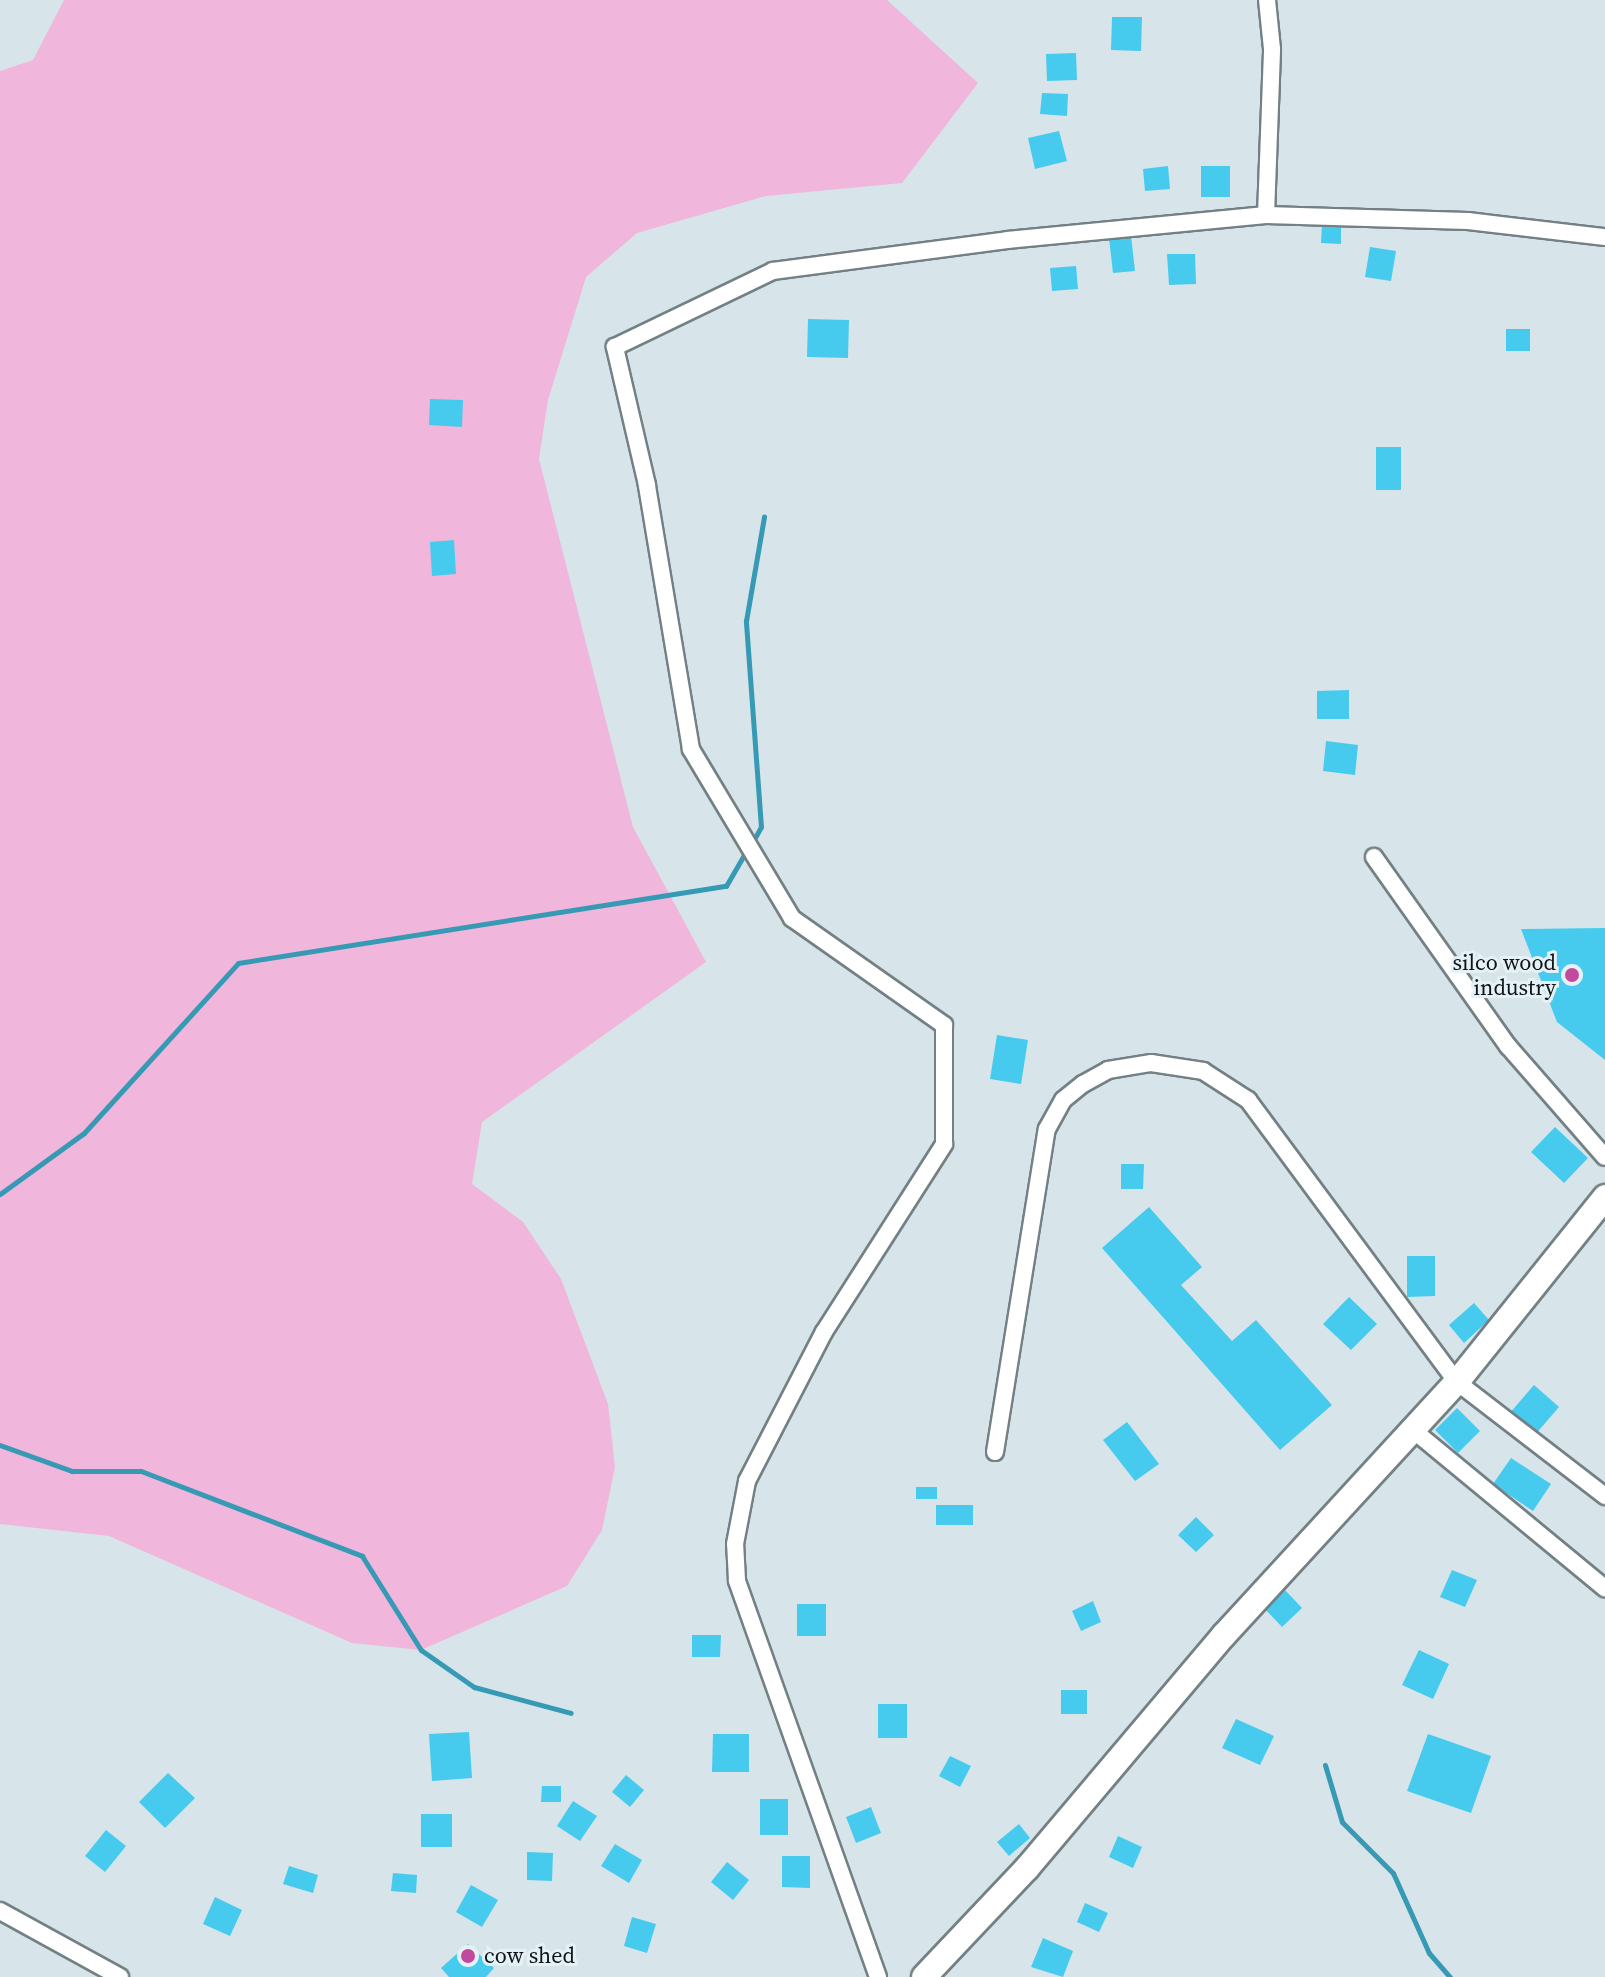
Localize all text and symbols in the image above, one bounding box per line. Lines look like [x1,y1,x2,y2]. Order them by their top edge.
place label: silco wood industry [1452,949,1556,1000]
marker: silco wood industry [1563,966,1581,984]
place label: cow shed [484,1943,575,1969]
marker: cow shed [459,1947,477,1965]

